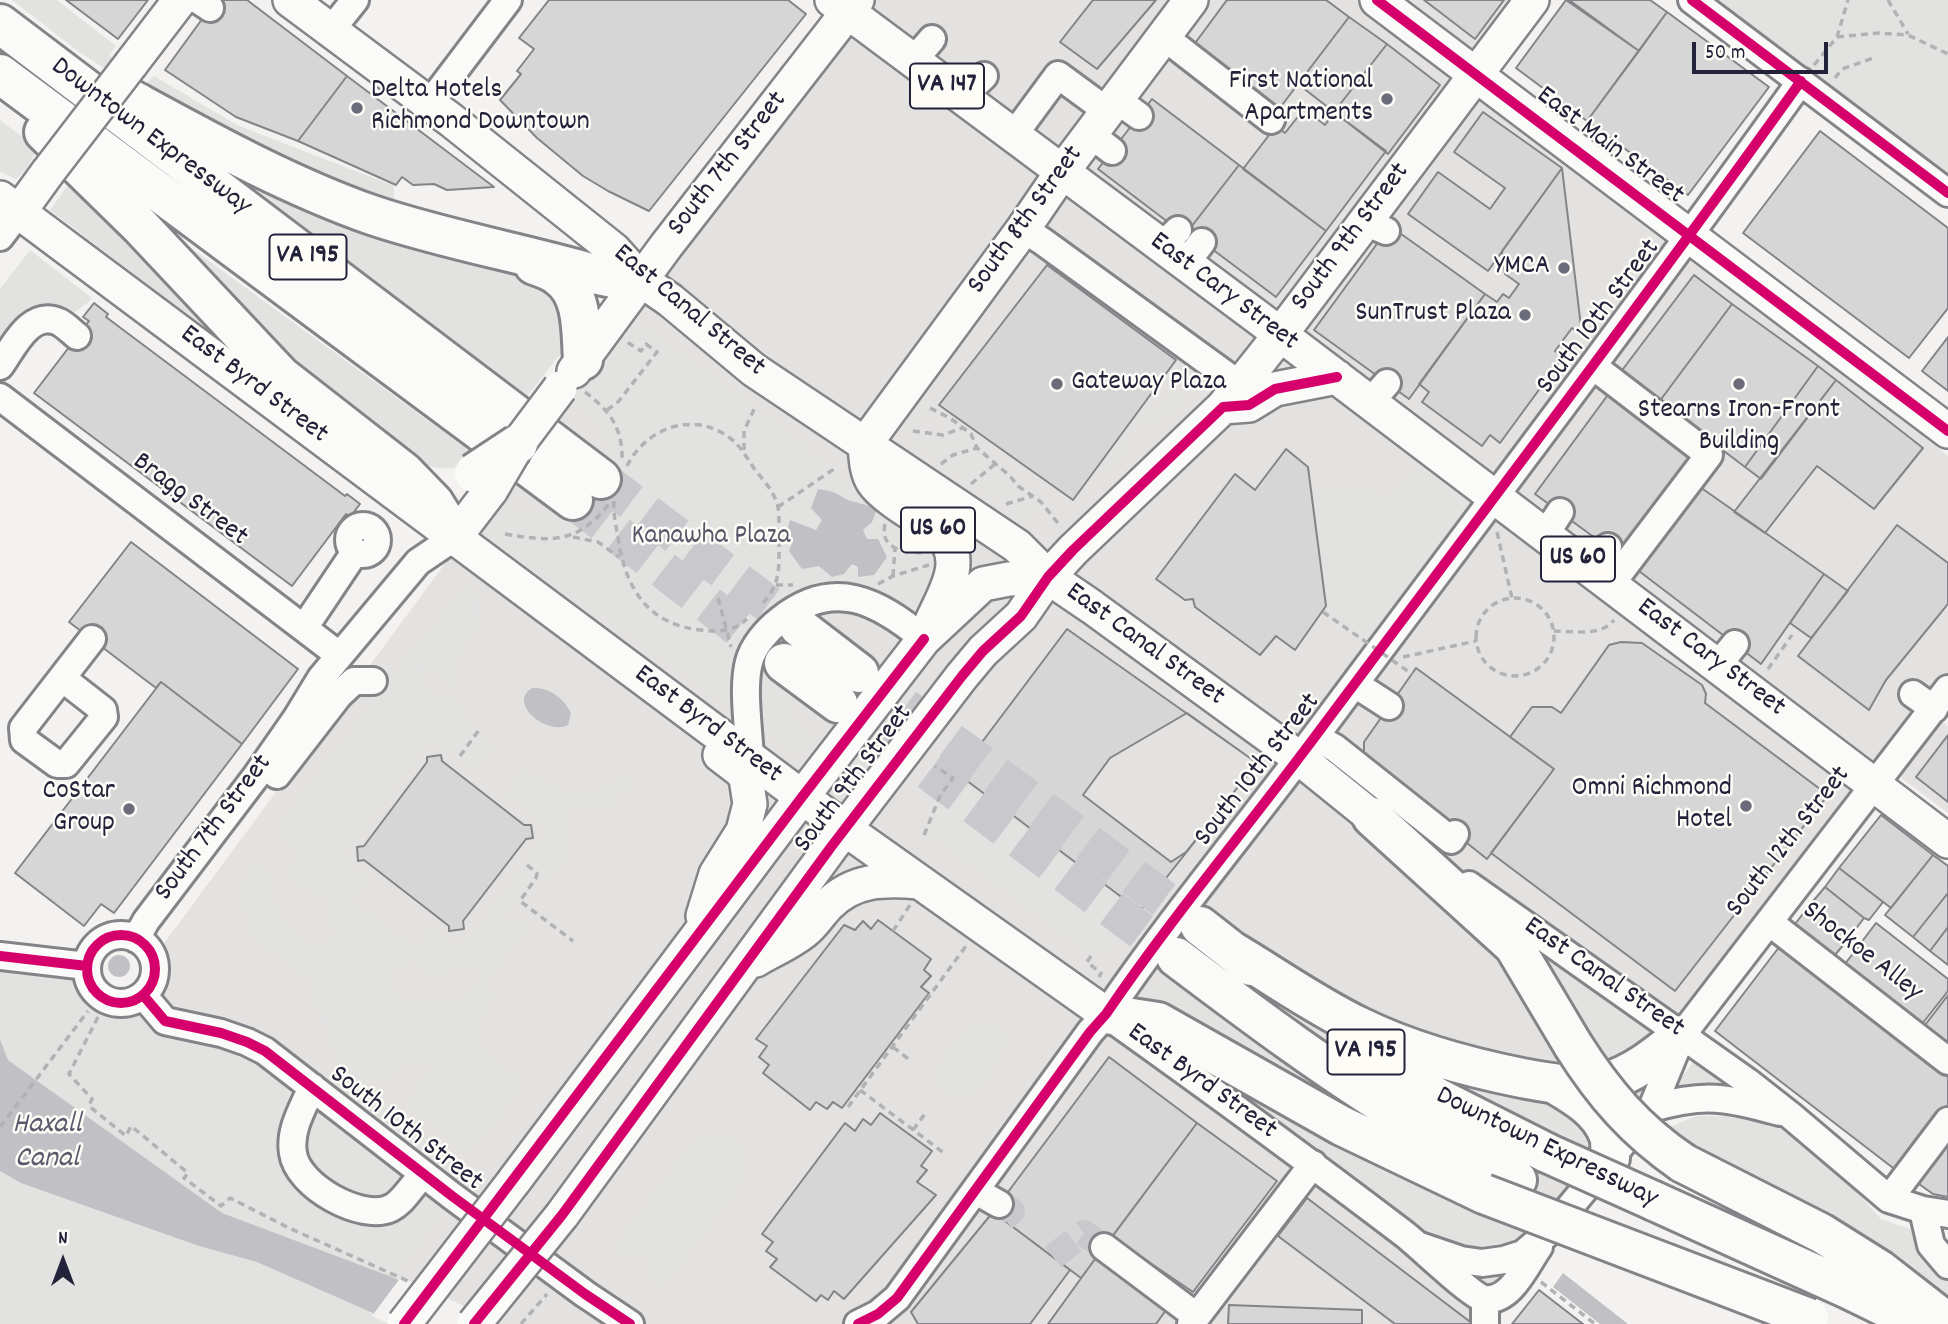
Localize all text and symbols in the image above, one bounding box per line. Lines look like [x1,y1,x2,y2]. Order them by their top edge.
scale bar [1696,28,1832,72]
text: 50 m [1705,39,1745,69]
street label: Downtown Expressway [43,52,257,224]
road number: VA 147 [910,64,984,108]
place label: First National Apartments [1229,66,1373,132]
place label: Delta Hotels Richmond Downtown [371,75,590,141]
street label: East Main Street [1528,80,1690,214]
street label: South 7th Street [662,86,796,244]
marker: First National Apartments [1379,91,1395,107]
marker: Delta Hotels Richmond Downtown [349,100,365,116]
street label: South 8th Street [962,140,1092,302]
street label: South 9th Street [1285,157,1419,319]
street label: East Cary Street [1142,226,1304,360]
road number: VA 195 [270,234,346,280]
street label: South 10th Street [1531,234,1669,402]
street label: East Canal Street [605,239,771,385]
place label: YMCA [1494,251,1550,285]
marker: YMCA [1556,260,1572,276]
place label: SunTrust Plaza [1355,298,1511,332]
marker: SunTrust Plaza [1517,307,1533,323]
street label: East Byrd Street [172,319,334,453]
place label: Gateway Plaza [1071,367,1226,401]
marker: Gateway Plaza [1049,376,1065,392]
marker: Stearns Iron-Front Building [1731,376,1747,392]
place label: Stearns Iron-Front Building [1638,395,1840,461]
street label: Bragg Street [125,447,253,555]
road number: US 60 [901,508,975,552]
park label: Kanawha Plaza [632,521,790,555]
road number: US 60 [1541,537,1615,582]
street label: East Canal Street [1058,577,1230,715]
street label: East Cary Street [1629,592,1791,726]
street label: East Byrd Street [626,659,788,793]
street label: South 10th Street [1189,688,1329,854]
street label: South 9th Street [788,699,922,861]
street label: South 7th Street [149,749,281,909]
street label: South 12th Street [1721,761,1859,925]
place label: Omni Richmond Hotel [1572,773,1732,839]
place label: CoStar Group [43,776,115,842]
marker: Omni Richmond Hotel [1738,798,1754,814]
marker: CoStar Group [121,801,137,817]
street label: Shockoe Alley [1794,895,1928,1011]
street label: East Canal Street [1516,911,1690,1047]
street label: East Byrd Street [1120,1017,1282,1149]
road number: VA 195 [1328,1030,1404,1074]
street label: South 10th Street [322,1060,488,1200]
street label: Downtown Expressway [1430,1081,1662,1217]
water label: Haxall Canal [13,1109,81,1180]
north arrow [28,1226,98,1296]
text: N [58,1226,68,1253]

